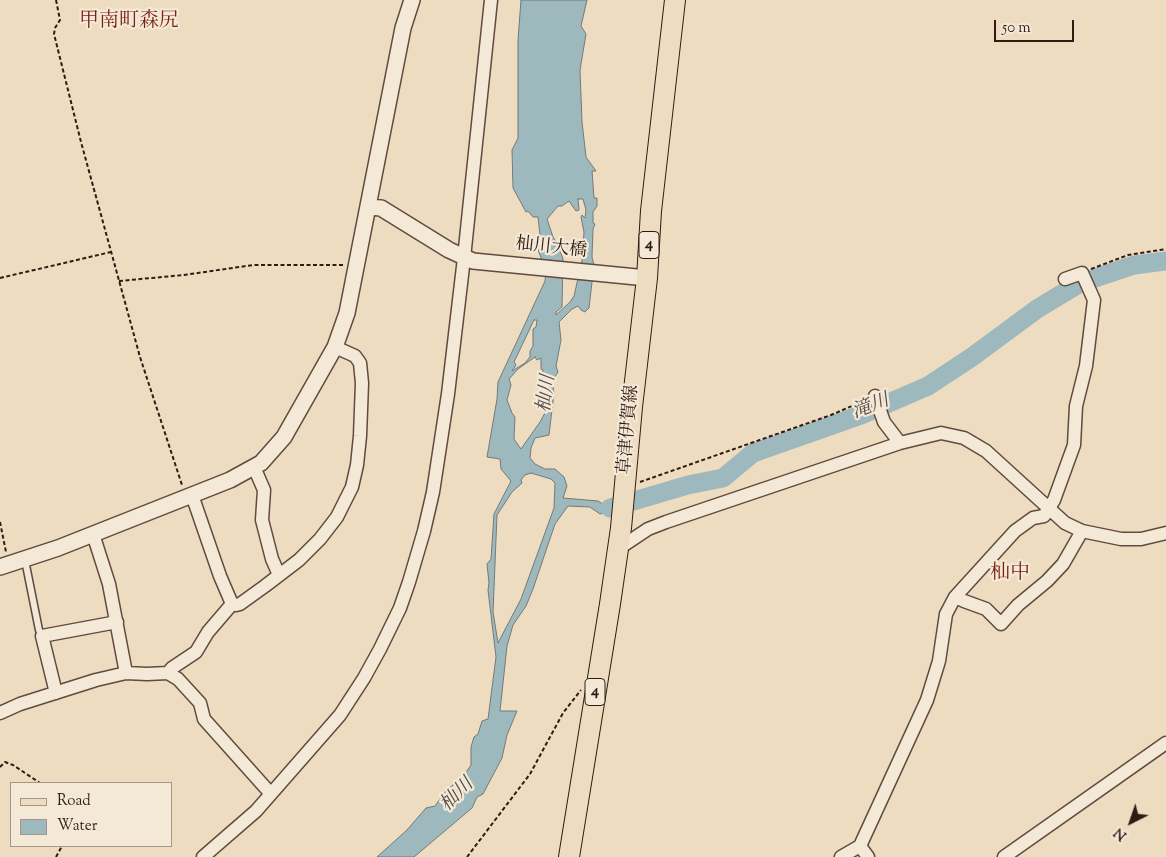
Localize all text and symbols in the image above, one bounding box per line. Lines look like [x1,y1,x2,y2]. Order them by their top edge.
scale bar [996,10,1076,42]
district label: 甲南町森尻 [79,11,179,35]
text: 50 m [1002,18,1031,39]
road number: 4 [639,232,659,258]
street label: 杣川大橋 [514,234,588,264]
water label: 杣川 [534,374,562,414]
street label: 草津伊賀線 [615,384,645,476]
water label: 滝川 [849,391,893,425]
district label: 杣中 [990,563,1030,587]
road number: 4 [585,679,605,706]
water label: 杣川 [437,775,479,817]
legend [10,782,172,847]
text: Road [57,791,91,812]
north arrow [1106,797,1156,847]
text: Water [57,816,97,837]
text: N [1110,822,1132,845]

